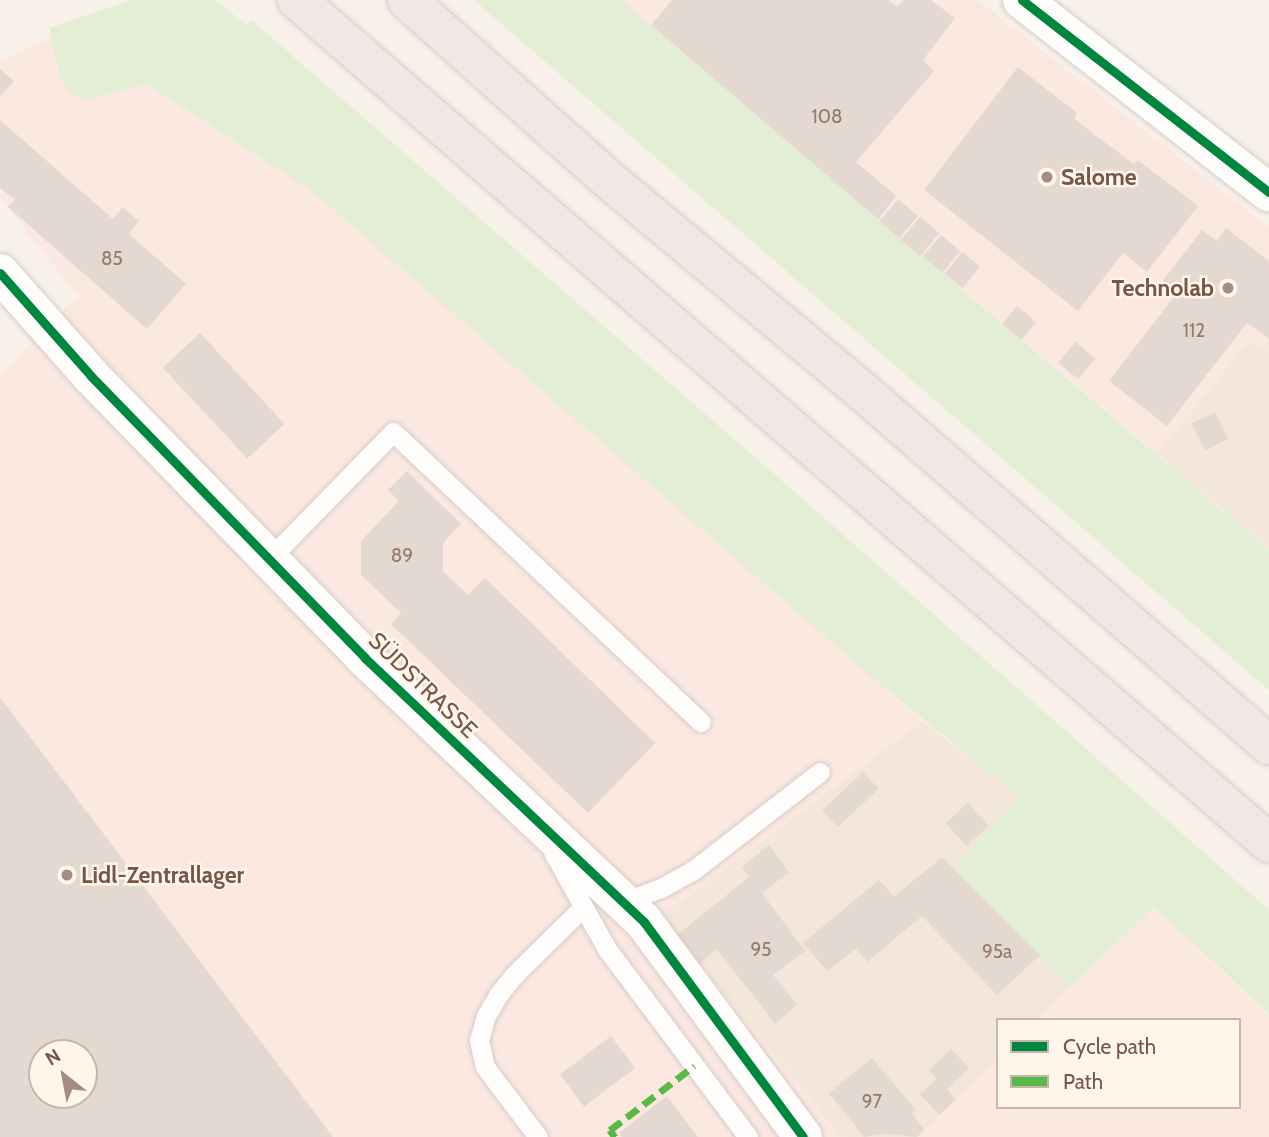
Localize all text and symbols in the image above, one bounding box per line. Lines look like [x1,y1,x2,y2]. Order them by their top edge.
house number: 108 [812,106,842,128]
place label: Salome [1061,163,1137,191]
marker: Salome [1039,169,1055,185]
house number: 85 [101,248,123,270]
place label: Technolab [1112,274,1214,302]
marker: Technolab [1220,280,1236,296]
house number: 112 [1183,320,1205,342]
house number: 89 [391,545,413,567]
street label: SÜDSTRASSE [363,626,483,744]
place label: Lidl-Zentrallager [81,861,244,889]
marker: Lidl-Zentrallager [59,867,75,883]
house number: 95 [750,939,772,961]
house number: 95a [982,941,1012,963]
legend [996,1018,1241,1109]
text: Cycle path [1063,1034,1156,1059]
north arrow [28,1039,98,1109]
text: N [41,1044,65,1071]
text: Path [1063,1069,1103,1094]
house number: 97 [862,1091,882,1113]

